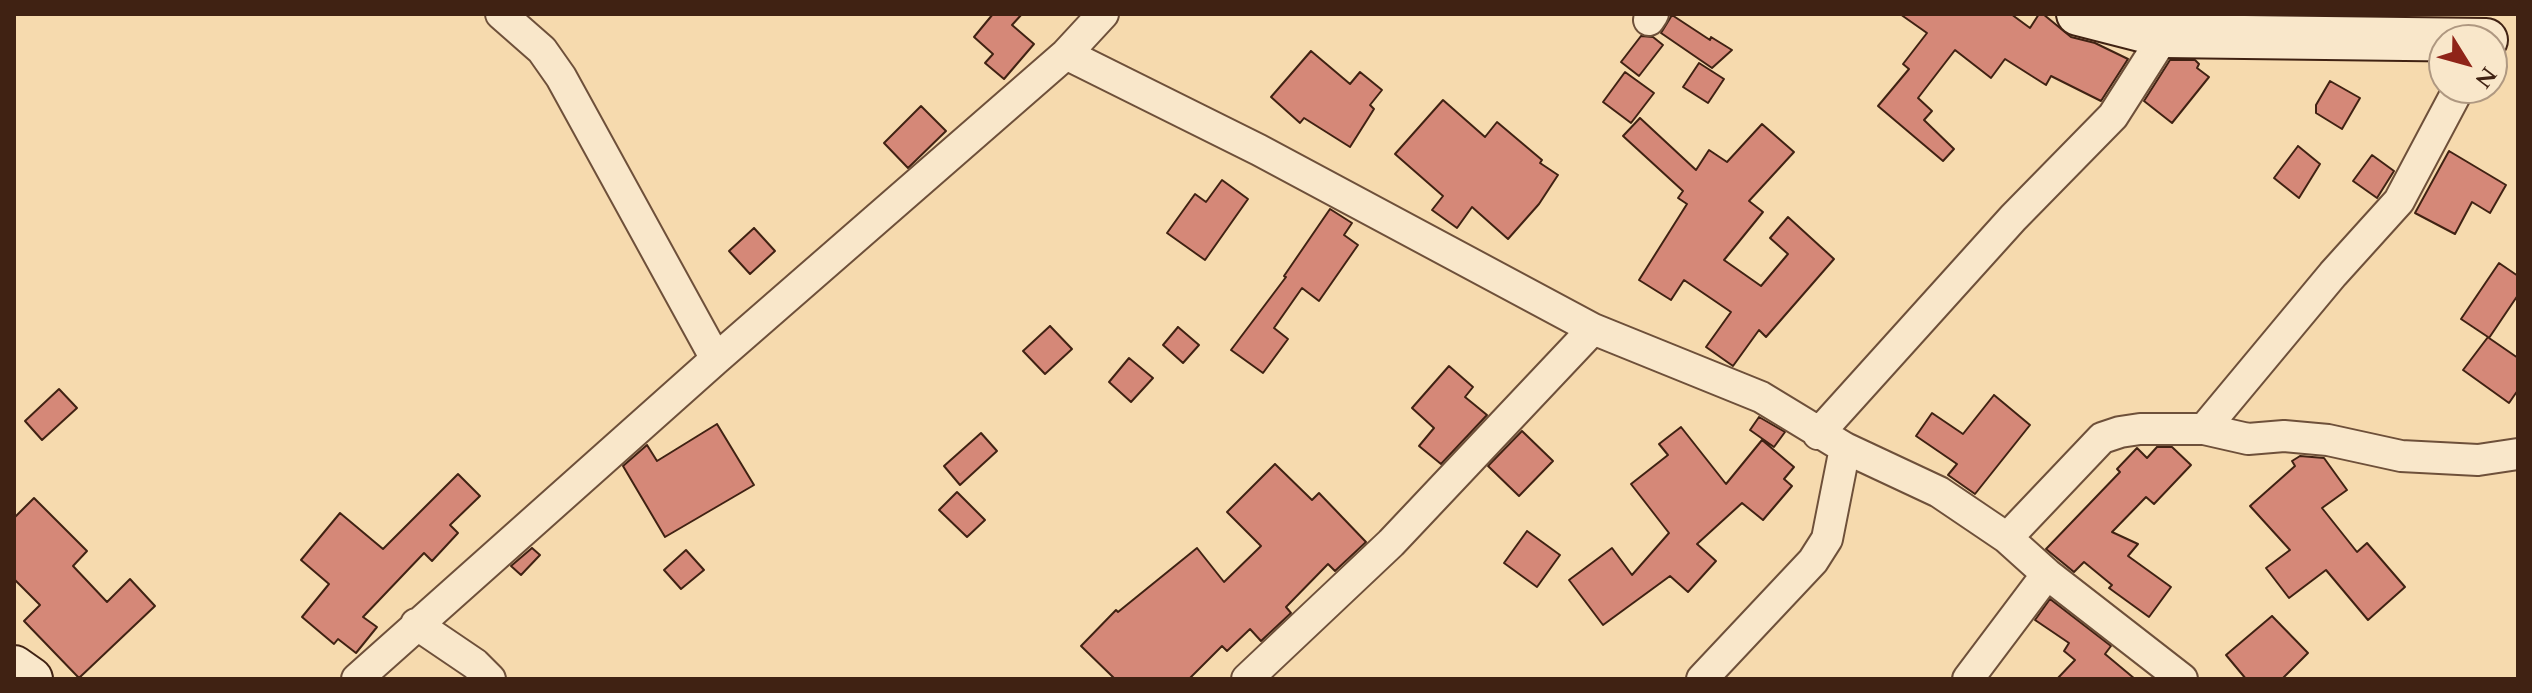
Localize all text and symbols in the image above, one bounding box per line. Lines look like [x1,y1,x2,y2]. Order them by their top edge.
north arrow [2428,24,2508,104]
text: N [2468,61,2503,94]

